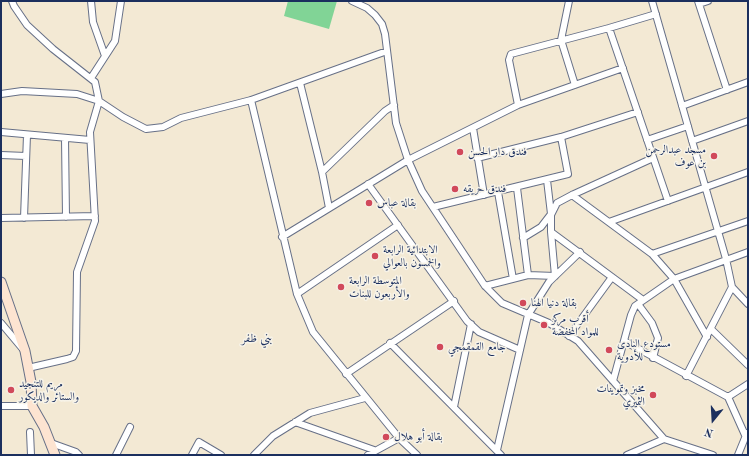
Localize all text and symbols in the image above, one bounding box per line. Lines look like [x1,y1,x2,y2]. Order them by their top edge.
place label: مسجد عبدالرحمن بن عوف [645,143,706,169]
place label: فندق دار الحسن [468,145,527,159]
marker: فندق دار الحسن [455,147,465,157]
marker: مسجد عبدالرحمن بن عوف [709,151,719,161]
place label: فندق حريقه [463,182,506,196]
marker: فندق حريقه [450,184,460,194]
place label: بقالة عباس [377,196,416,210]
marker: بقالة عباس [364,198,374,208]
place label: الابتدائية الرابعة والخمسون بالعوالي [383,243,441,269]
marker: الابتدائية الرابعة والخمسون بالعوالي [370,251,380,261]
place label: المتوسطة الرابعة والأربعون للبنات [349,274,410,300]
marker: المتوسطة الرابعة والأربعون للبنات [336,282,346,292]
place label: بقالة دنيا الهنا [531,296,577,310]
marker: بقالة دنيا الهنا [518,298,528,308]
place label: أقرب مركز للمواد المخفضة [552,312,599,338]
marker: أقرب مركز للمواد المخفضة [539,320,549,330]
district label: بني ظفر [241,332,273,346]
place label: مستودع البادى للأدوية [617,337,671,363]
place label: جامع القمقمجي [448,340,506,354]
marker: جامع القمقمجي [435,342,445,352]
marker: مستودع البادى للأدوية [604,345,614,355]
place label: مريم للتنجيد والستائر والديكور [19,377,79,403]
place label: مخبز وتموينات الثميري [596,382,645,408]
marker: مريم للتنجيد والستائر والديكور [6,385,16,395]
marker: مخبز وتموينات الثميري [648,390,658,400]
north arrow [693,400,733,440]
text: N [703,425,715,438]
place label: بقالة أبو هلال [394,430,443,444]
marker: بقالة أبو هلال [381,432,391,442]

